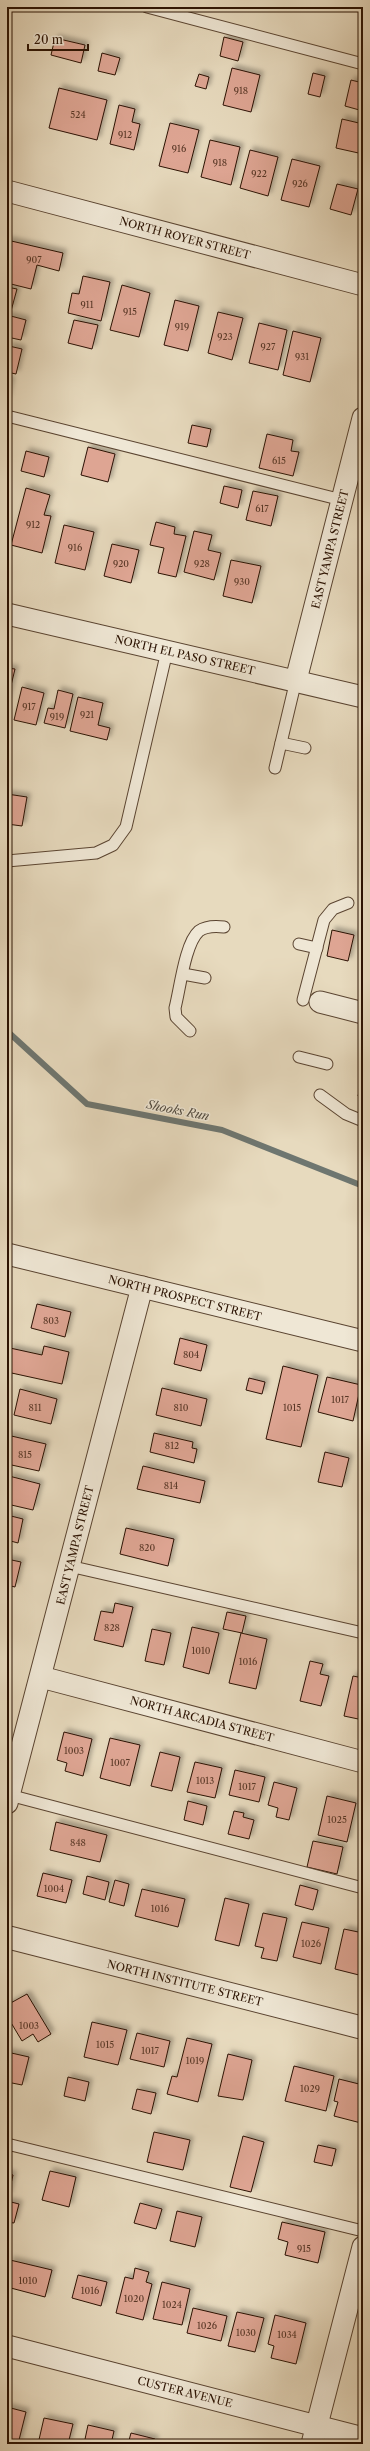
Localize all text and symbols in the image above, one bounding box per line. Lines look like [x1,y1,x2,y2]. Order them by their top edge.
scale bar [28,26,88,52]
text: 20 m [34,32,63,47]
house number: 918 [234,85,248,96]
house number: 524 [70,109,86,120]
house number: 912 [118,129,132,140]
house number: 916 [172,143,186,154]
house number: 918 [213,157,227,168]
house number: 922 [251,168,267,179]
house number: 926 [292,178,308,189]
street label: NORTH ROYER STREET [118,214,253,262]
house number: 907 [26,254,42,265]
house number: 911 [81,299,94,310]
house number: 915 [123,306,137,317]
house number: 919 [175,321,189,332]
house number: 923 [217,331,233,342]
house number: 927 [261,341,276,352]
house number: 931 [295,351,309,362]
house number: 615 [272,455,286,466]
street label: EAST YAMPA STREET [308,487,352,610]
house number: 617 [255,503,269,514]
house number: 912 [26,519,40,530]
house number: 916 [68,542,82,553]
house number: 920 [113,558,129,569]
house number: 928 [194,558,210,569]
house number: 930 [234,576,250,587]
street label: NORTH EL PASO STREET [113,632,257,678]
house number: 917 [22,701,36,712]
house number: 921 [80,709,94,720]
house number: 919 [50,711,64,722]
water label: Shooks Run [144,1096,211,1123]
street label: NORTH PROSPECT STREET [107,1272,264,1324]
house number: 803 [43,1315,59,1326]
house number: 804 [183,1349,199,1360]
house number: 1017 [331,1394,349,1405]
house number: 811 [29,1402,42,1413]
house number: 810 [174,1402,189,1413]
house number: 1015 [283,1402,301,1413]
house number: 812 [165,1440,179,1451]
house number: 815 [18,1449,32,1460]
house number: 814 [164,1480,178,1491]
street label: EAST YAMPA STREET [53,1483,97,1606]
house number: 820 [139,1542,155,1553]
house number: 828 [104,1622,120,1633]
house number: 1010 [192,1645,211,1656]
house number: 1016 [239,1656,257,1667]
street label: NORTH ARCADIA STREET [128,1693,276,1745]
house number: 1003 [64,1745,84,1756]
house number: 1007 [110,1757,130,1768]
house number: 1013 [196,1775,214,1786]
house number: 1017 [238,1781,256,1792]
house number: 1025 [327,1814,347,1825]
house number: 848 [70,1837,86,1848]
house number: 1004 [44,1883,64,1894]
house number: 1016 [151,1903,169,1914]
house number: 1026 [301,1938,321,1949]
street label: NORTH INSTITUTE STREET [105,1957,265,2009]
house number: 1003 [19,2020,39,2031]
house number: 1015 [96,2039,114,2050]
house number: 1017 [141,2045,159,2056]
house number: 1019 [186,2055,204,2066]
house number: 1029 [300,2083,320,2094]
house number: 915 [297,2243,311,2254]
house number: 1010 [19,2275,38,2286]
house number: 1016 [81,2285,99,2296]
house number: 1020 [124,2293,144,2304]
house number: 1024 [162,2299,182,2310]
house number: 1026 [197,2320,217,2331]
house number: 1030 [236,2327,256,2338]
house number: 1034 [277,2329,297,2340]
street label: CUSTER AVENUE [136,2373,234,2411]

